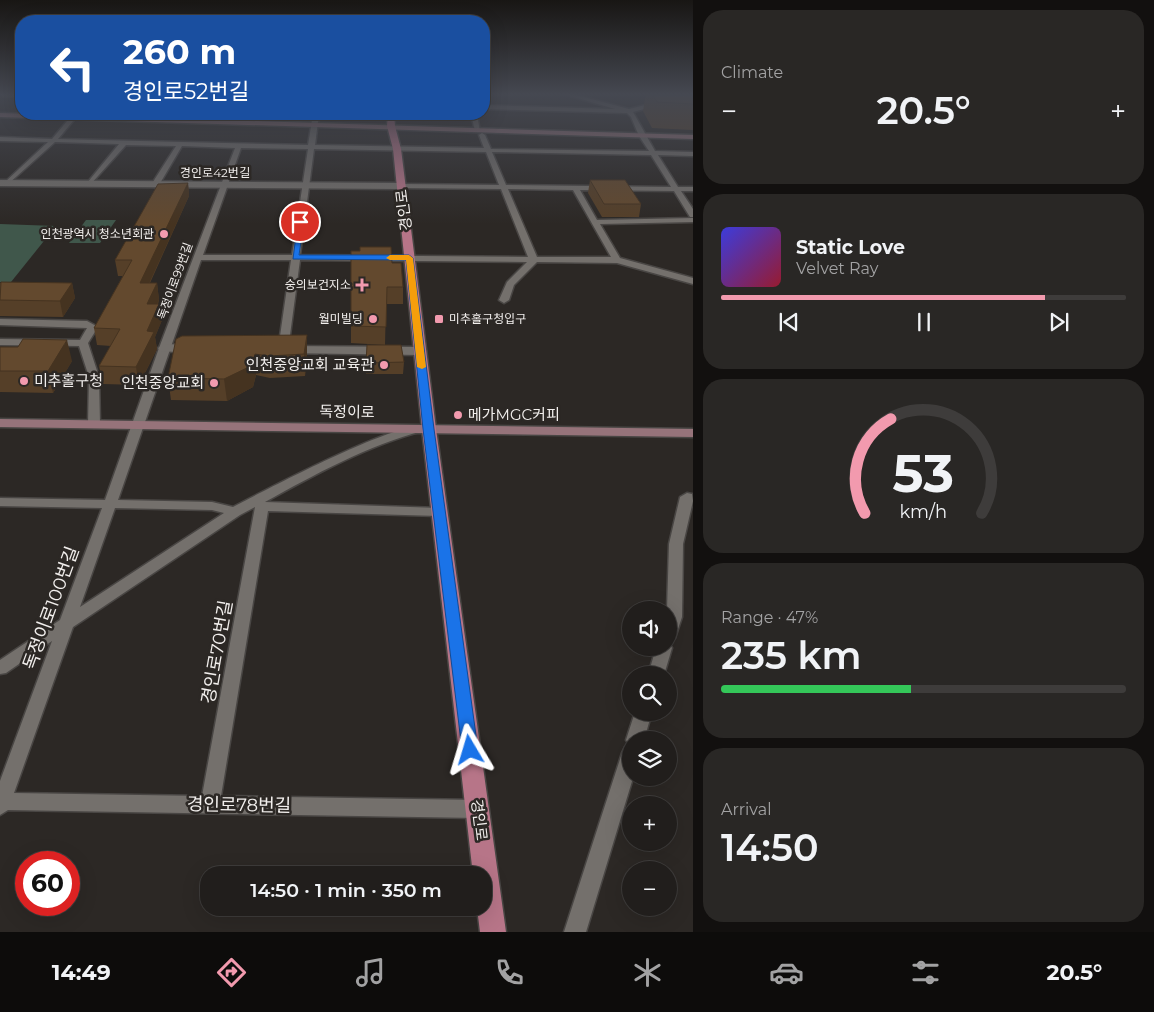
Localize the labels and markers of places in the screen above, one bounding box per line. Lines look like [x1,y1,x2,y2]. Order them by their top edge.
pin [279,201,321,243]
place label: 인천광역시 청소년회관 [40,226,154,241]
marker: 인천광역시 청소년회관 [158,228,170,240]
place label: 숭의보건지소 [285,277,351,292]
marker: 숭의보건지소 [355,278,369,292]
place label: 월미빌딩 [319,311,363,326]
place label: 미추홀구청입구 [449,311,526,326]
marker: 월미빌딩 [367,313,379,325]
marker: 미추홀구청입구 [433,313,445,325]
place label: 인천중앙교회 교육관 [246,355,374,374]
marker: 인천중앙교회 교육관 [378,359,390,371]
place label: 미추홀구청 [34,371,103,390]
place label: 인천중앙교회 [121,373,204,392]
marker: 미추홀구청 [18,375,30,387]
marker: 인천중앙교회 [208,377,220,389]
place label: 메가MGC커피 [468,405,560,424]
marker: 메가MGC커피 [452,409,464,421]

